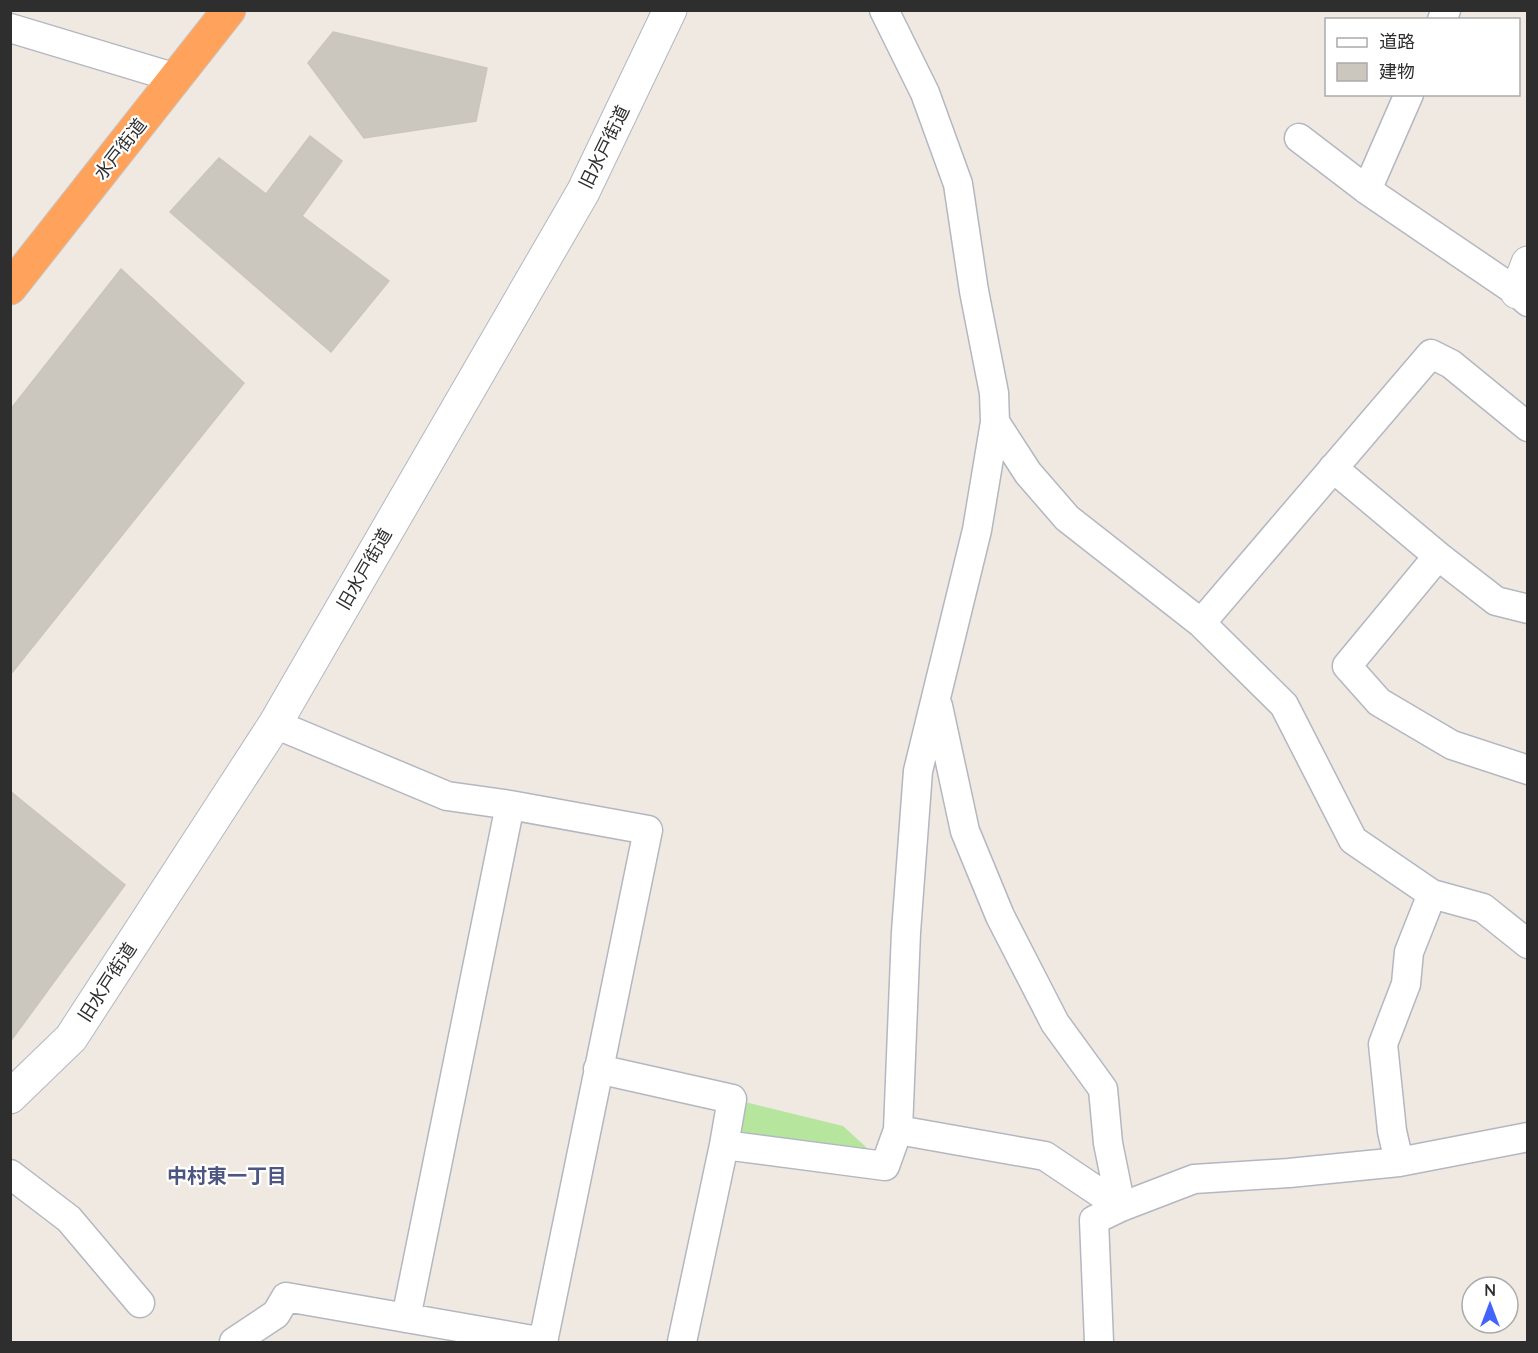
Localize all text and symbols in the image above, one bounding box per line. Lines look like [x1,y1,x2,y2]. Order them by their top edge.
legend [1325,18,1520,96]
text: 道路 [1379,30,1415,53]
text: 建物 [1379,60,1415,83]
street label: 旧水戸街道 [574,102,634,192]
street label: 水戸街道 [89,114,151,184]
street label: 旧水戸街道 [332,524,396,614]
street label: 旧水戸街道 [73,938,141,1026]
district label: 中村東一丁目 [167,1163,287,1188]
north arrow [1460,1275,1520,1335]
text: N [1484,1280,1496,1300]

